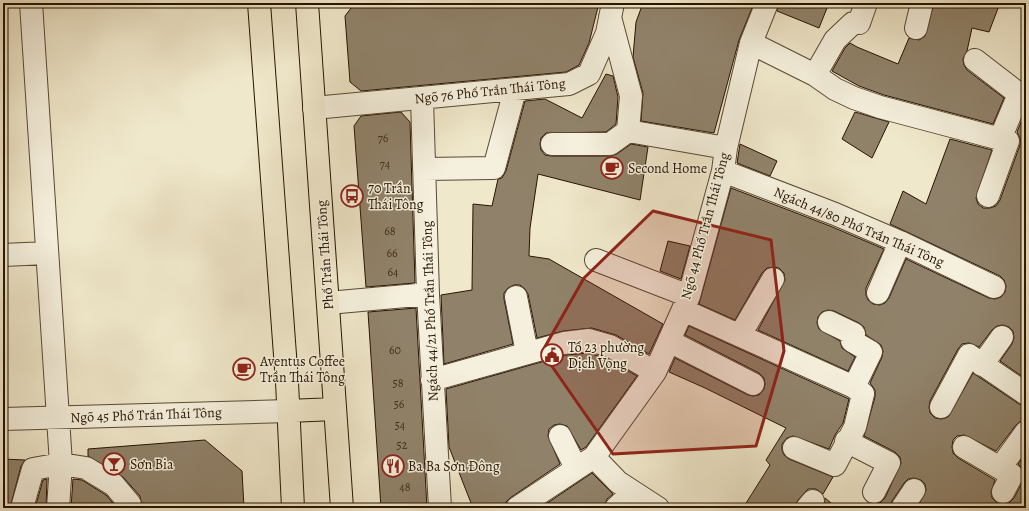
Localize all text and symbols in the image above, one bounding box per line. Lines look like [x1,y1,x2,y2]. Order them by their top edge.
street label: Ngõ 76 Phố Trần Thái Tông [414,74,566,108]
house number: 76 [378,130,389,146]
street label: Ngõ 44 Phố Trần Thái Tông [676,150,734,302]
cafe icon: Second Home [599,155,625,181]
house number: 74 [380,156,391,172]
place label: Second Home [628,159,707,178]
place label: 70 Trần Thái Tông [368,179,424,214]
street label: Ngách 44/80 Phố Trần Thái Tông [771,182,947,272]
bus stop icon: 70 Trần Thái Tông [339,183,365,209]
street label: Phố Trần Thái Tông [312,200,338,310]
street label: Ngách 44/21 Phố Trần Thái Tông [417,220,443,402]
house number: 68 [384,223,396,239]
house number: 66 [386,245,398,261]
house number: 64 [388,264,399,280]
place label: Tổ 23 phường Dịch Vọng [568,338,644,373]
house number: 60 [389,342,401,358]
public building icon: Tổ 23 phường Dịch Vọng [539,342,565,368]
place label: Aventus Coffee Trần Thái Tông [259,352,345,387]
cafe icon: Aventus Coffee Trần Thái Tông [231,356,257,382]
house number: 58 [393,375,404,391]
house number: 56 [394,396,405,412]
street label: Ngõ 45 Phố Trần Thái Tông [70,403,222,427]
house number: 54 [395,417,406,433]
house number: 52 [397,437,408,453]
bar icon: Sơn Bia [101,451,127,477]
restaurant icon: Ba Ba Sơn Đông [380,453,406,479]
place label: Sơn Bia [130,455,174,474]
place label: Ba Ba Sơn Đông [408,457,500,476]
house number: 48 [399,479,411,495]

